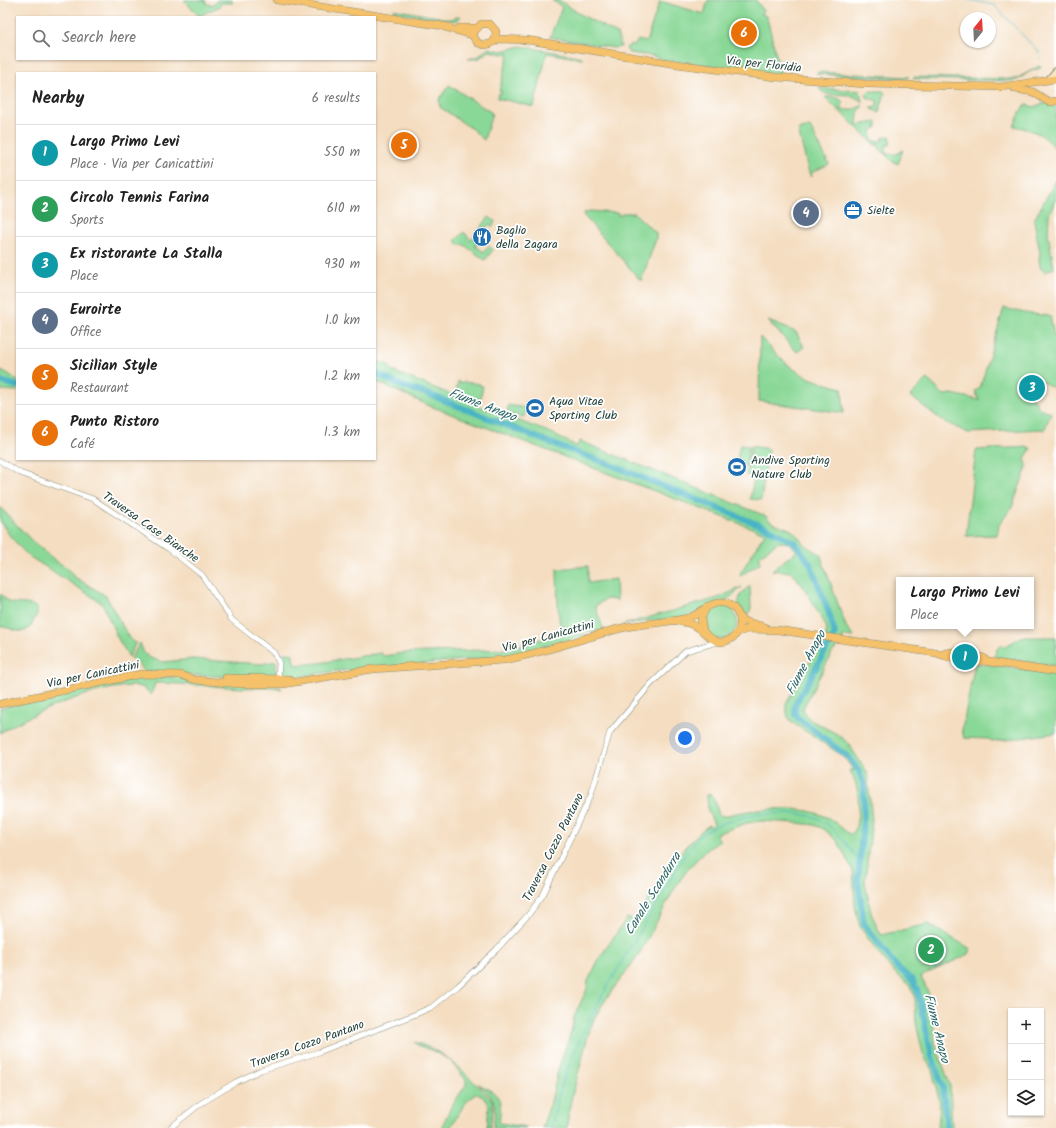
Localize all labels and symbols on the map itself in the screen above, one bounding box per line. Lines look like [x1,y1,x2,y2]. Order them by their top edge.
north arrow [960,12,996,48]
pin: 6 [731,18,757,48]
street label: Via per Floridia [725,51,803,78]
pin: 5 [391,130,417,160]
pin: 4 [793,198,819,228]
office icon: Sielte [842,199,864,221]
place label: Sielte [867,201,895,220]
place label: Baglio della Zagara [496,221,558,254]
restaurant icon: Baglio della Zagara [471,226,493,248]
pin: 3 [1019,373,1045,403]
water label: Fiume Anapo [446,383,520,428]
place label: Aqua Vitae Sporting Club [549,392,618,425]
sports icon: Aqua Vitae Sporting Club [524,397,546,419]
place label: Andive Sporting Nature Club [751,451,830,484]
sports icon: Andive Sporting Nature Club [726,456,748,478]
street label: Traversa Case Bianche [99,487,203,568]
street label: Via per Canicattini [500,615,597,658]
water label: Fiume Anapo [780,626,833,699]
pin: 1 [952,642,978,672]
street label: Via per Canicattini [45,655,142,694]
your location [675,728,695,748]
street label: Traversa Cozzo Pantano [518,789,589,905]
water label: Canale Scandurra [619,847,688,939]
pin: 2 [918,935,944,965]
water label: Fiume Anapo [918,992,956,1066]
street label: Traversa Cozzo Pantano [247,1015,367,1074]

